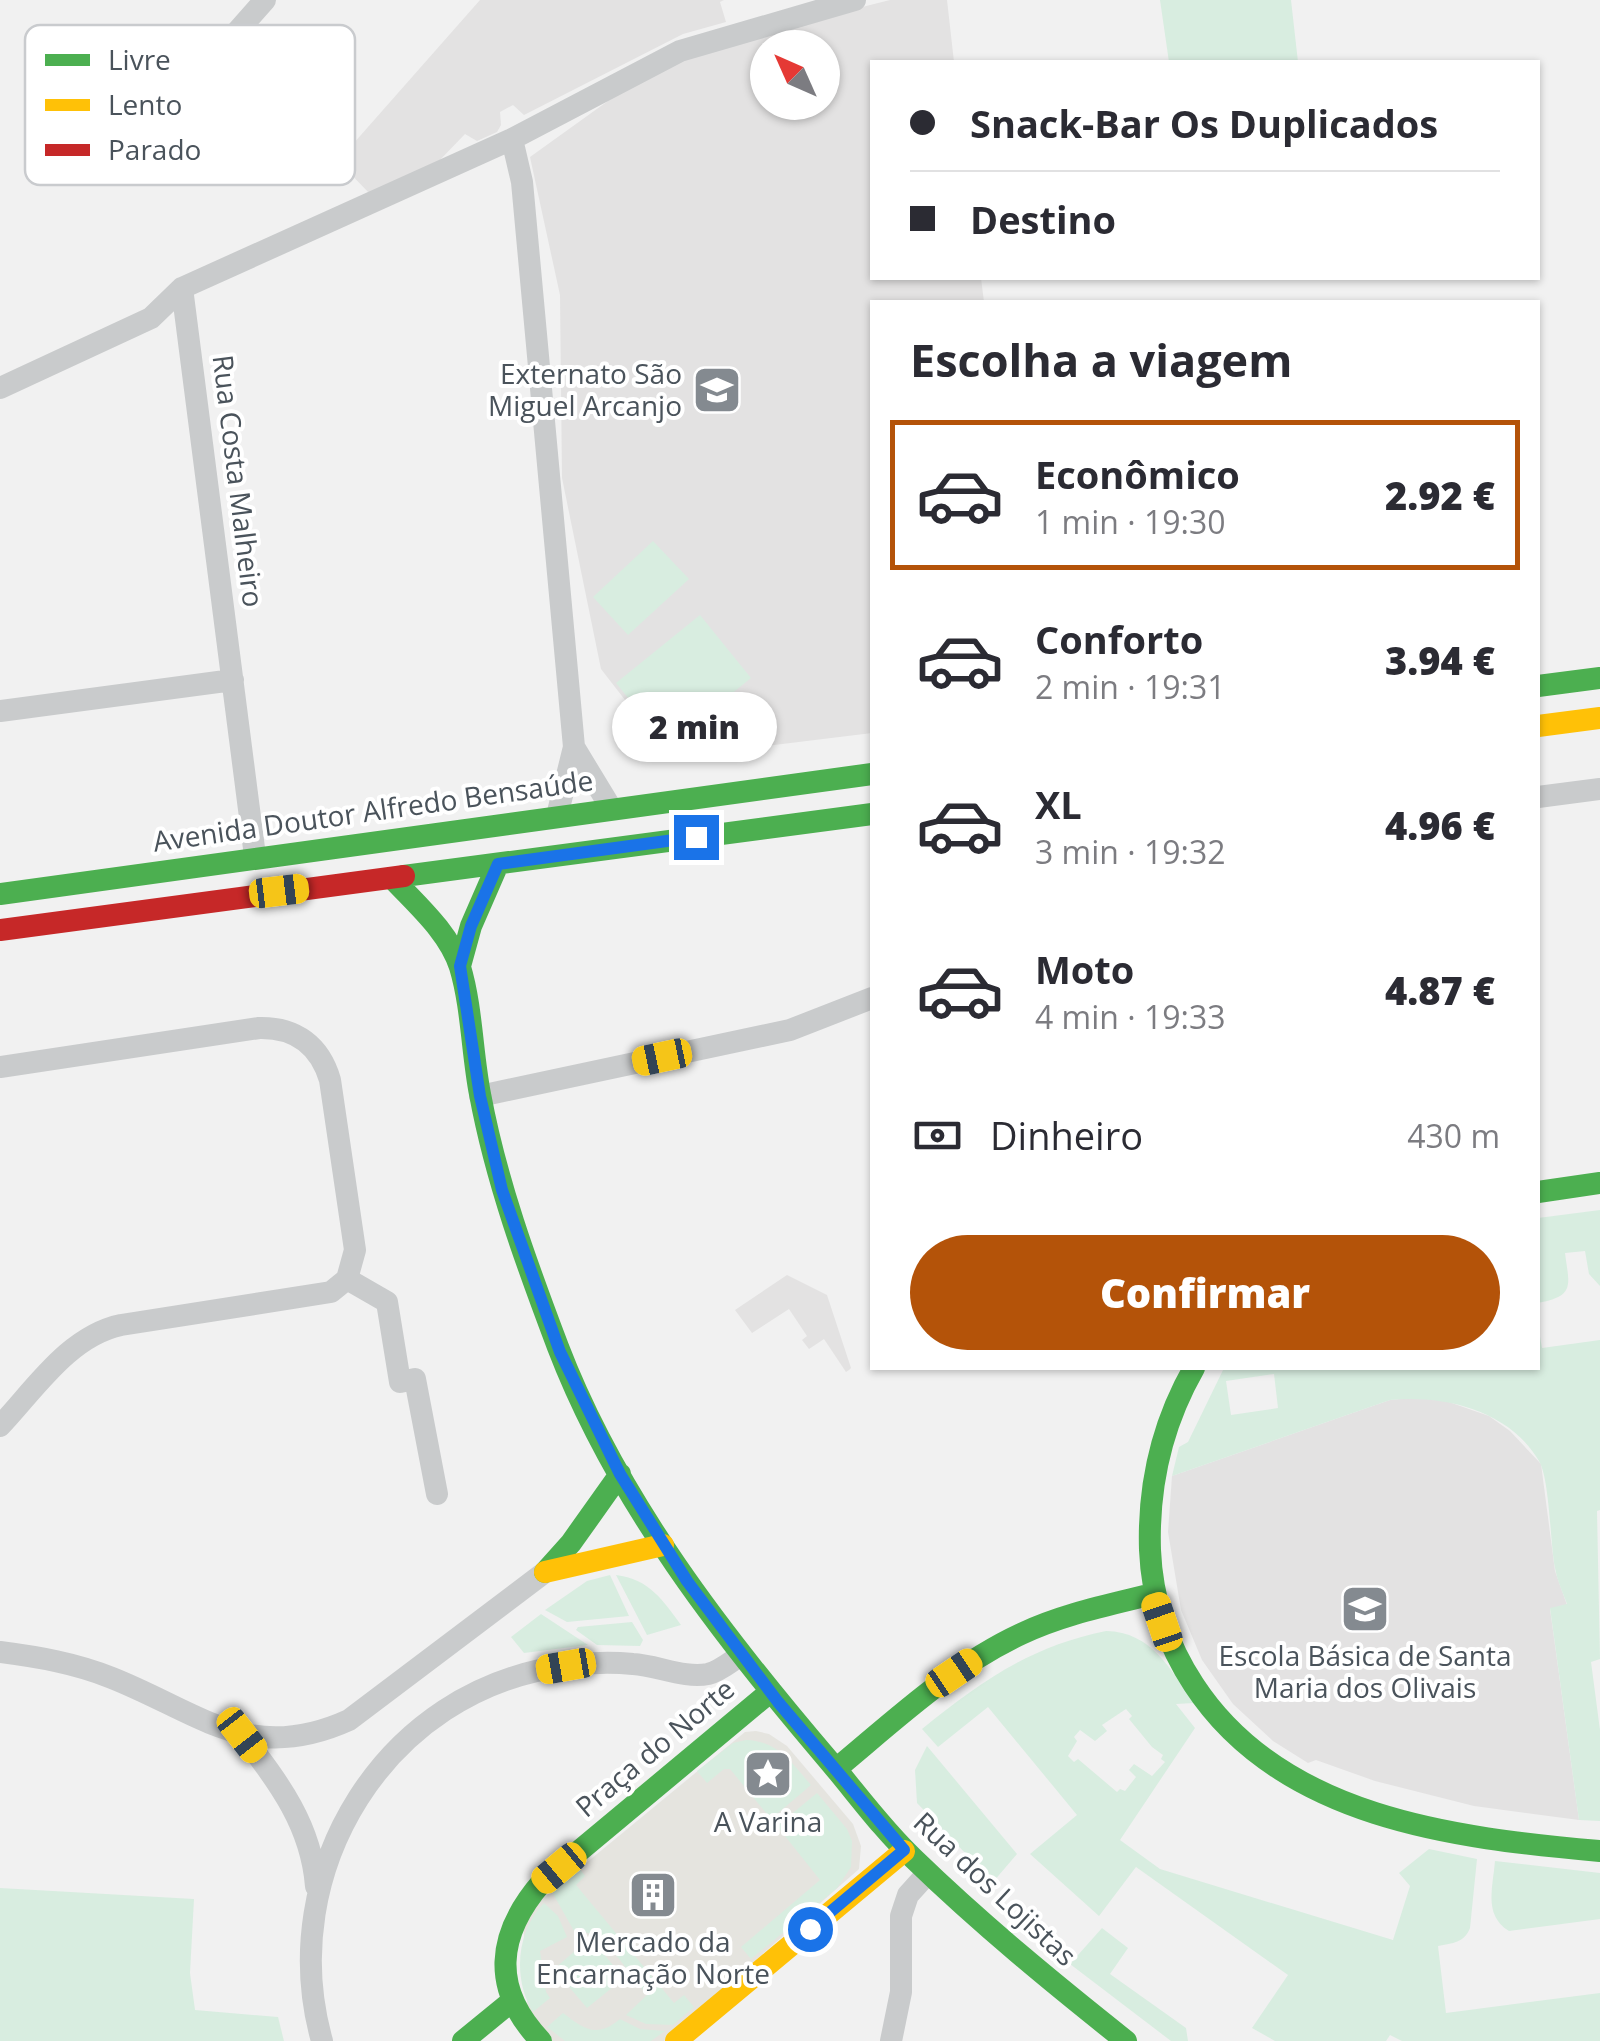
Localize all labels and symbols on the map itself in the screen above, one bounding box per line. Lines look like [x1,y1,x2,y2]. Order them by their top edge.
legend [25,25,355,185]
north arrow [750,30,840,120]
text: Livre [108,40,171,78]
text: Lento [108,85,182,123]
text: Parado [108,130,201,168]
street label: Rua Costa Malheiro [205,353,273,609]
place label: Externato São Miguel Arcanjo [488,354,682,424]
school or university icon: Externato São Miguel Arcanjo [691,364,743,416]
callout: 2 min [614,692,778,762]
street label: Avenida Doutor Alfredo Bensaúde [150,760,595,860]
route end [674,815,719,860]
car [247,872,311,910]
car [630,1036,694,1078]
school or university icon: Escola Básica de Santa Maria dos Olivais [1339,1583,1391,1635]
car [1138,1589,1186,1655]
place label: Escola Básica de Santa Maria dos Olivais [1218,1636,1512,1706]
car [921,1644,987,1702]
car [534,1646,598,1686]
street label: Praça do Norte [567,1670,742,1825]
car [212,1702,272,1768]
place icon: A Varina [742,1748,794,1800]
place label: A Varina [714,1802,822,1840]
street label: Rua dos Lojistas [906,1803,1085,1974]
car [526,1837,592,1899]
building icon: Mercado da Encarnação Norte [627,1869,679,1921]
route start [788,1907,833,1952]
place label: Mercado da Encarnação Norte [536,1922,770,1992]

